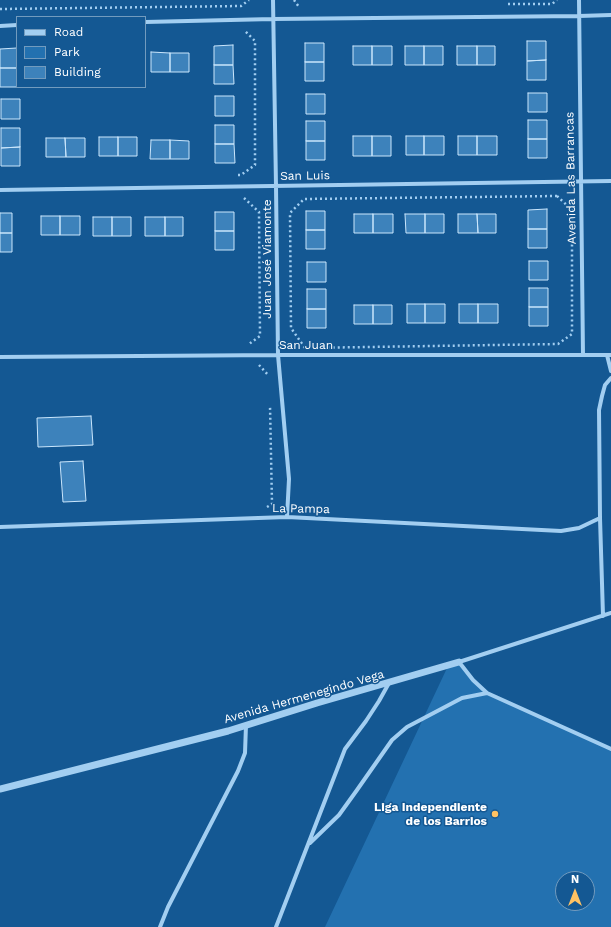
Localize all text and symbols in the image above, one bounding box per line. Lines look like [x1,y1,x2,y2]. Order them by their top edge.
legend [16,16,146,88]
text: Road [54,25,83,39]
text: Park [54,45,80,59]
text: Building [54,65,101,79]
street label: Avenida Las Barrancas [563,112,579,244]
street label: San Luis [280,168,330,184]
street label: Juan José Viamonte [260,199,274,319]
street label: San Juan [279,338,333,352]
street label: La Pampa [272,501,330,517]
street label: Avenida Hermenegindo Vega [222,667,386,727]
place label: Liga Independiente de los Barrios [374,800,487,828]
marker: Liga Independiente de los Barrios [490,809,500,819]
north arrow [555,871,595,911]
text: N [571,873,579,886]

